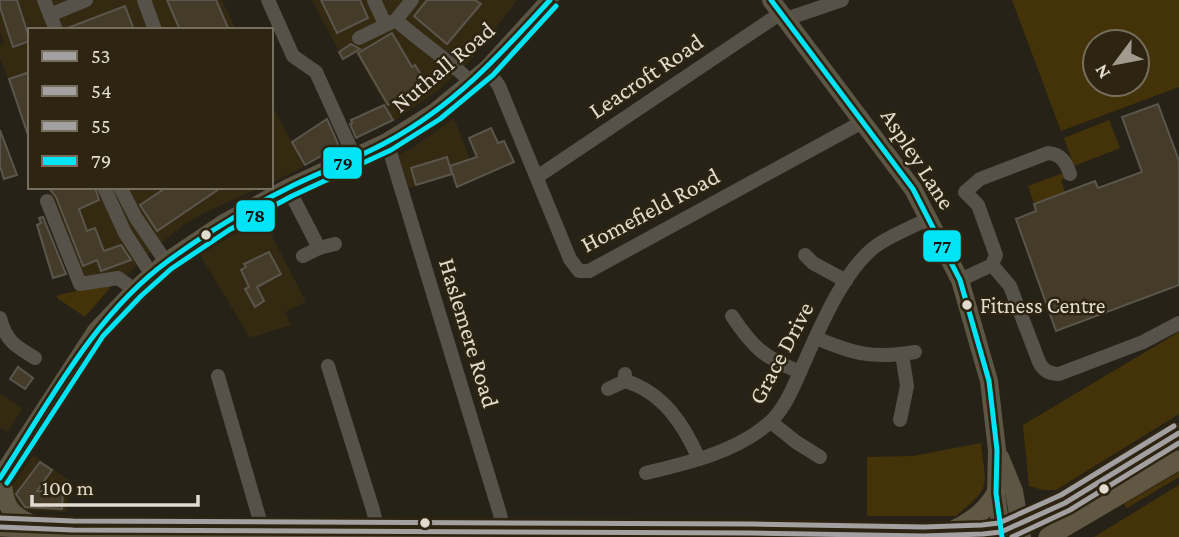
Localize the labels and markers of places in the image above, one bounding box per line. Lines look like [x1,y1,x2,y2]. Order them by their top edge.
unlabelled marker [199,228,213,242]
place label: Fitness Centre [980,293,1105,318]
marker: Fitness Centre [960,298,974,312]
unlabelled marker [1097,482,1111,496]
unlabelled marker [418,516,432,530]

